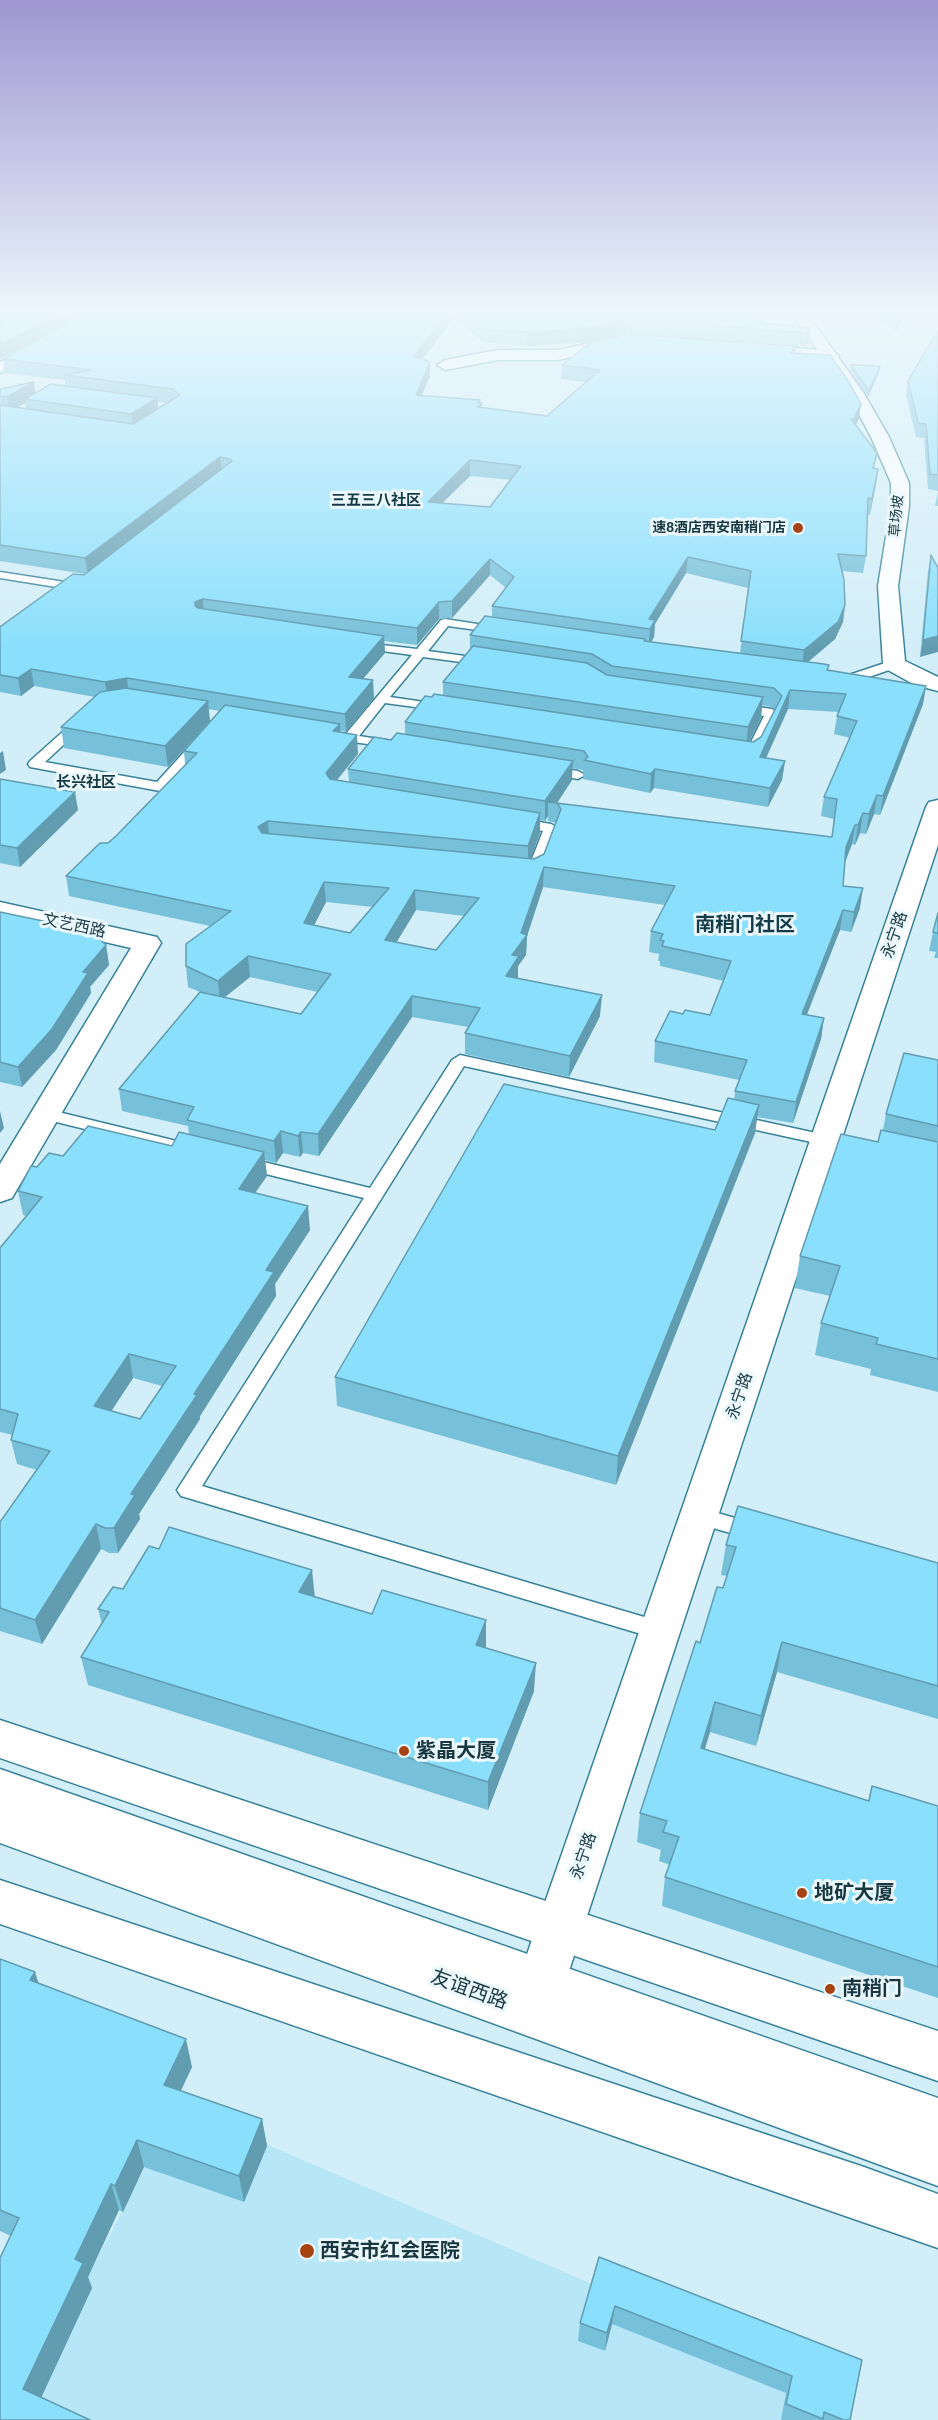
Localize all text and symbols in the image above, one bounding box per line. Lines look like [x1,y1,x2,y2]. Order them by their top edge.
district label: 三五三八社区 [331,492,421,510]
street label: 草场坡 [887,494,907,538]
place label: 速8酒店西安南稍门店 [652,520,786,536]
marker: 速8酒店西安南稍门店 [791,521,805,535]
district label: 长兴社区 [56,774,116,792]
street label: 永宁路 [878,909,912,961]
street label: 文艺西路 [41,910,107,942]
district label: 南稍门社区 [695,913,795,937]
street label: 永宁路 [723,1370,757,1422]
place label: 紫晶大厦 [416,1739,496,1763]
marker: 紫晶大厦 [397,1744,411,1758]
street label: 永宁路 [567,1830,601,1882]
place label: 地矿大厦 [814,1881,894,1905]
marker: 地矿大厦 [795,1886,809,1900]
street label: 友谊西路 [427,1965,511,2015]
place label: 南稍门 [842,1977,902,2001]
marker: 南稍门 [823,1982,837,1996]
place label: 西安市红会医院 [320,2239,460,2263]
marker: 西安市红会医院 [298,2242,316,2260]

